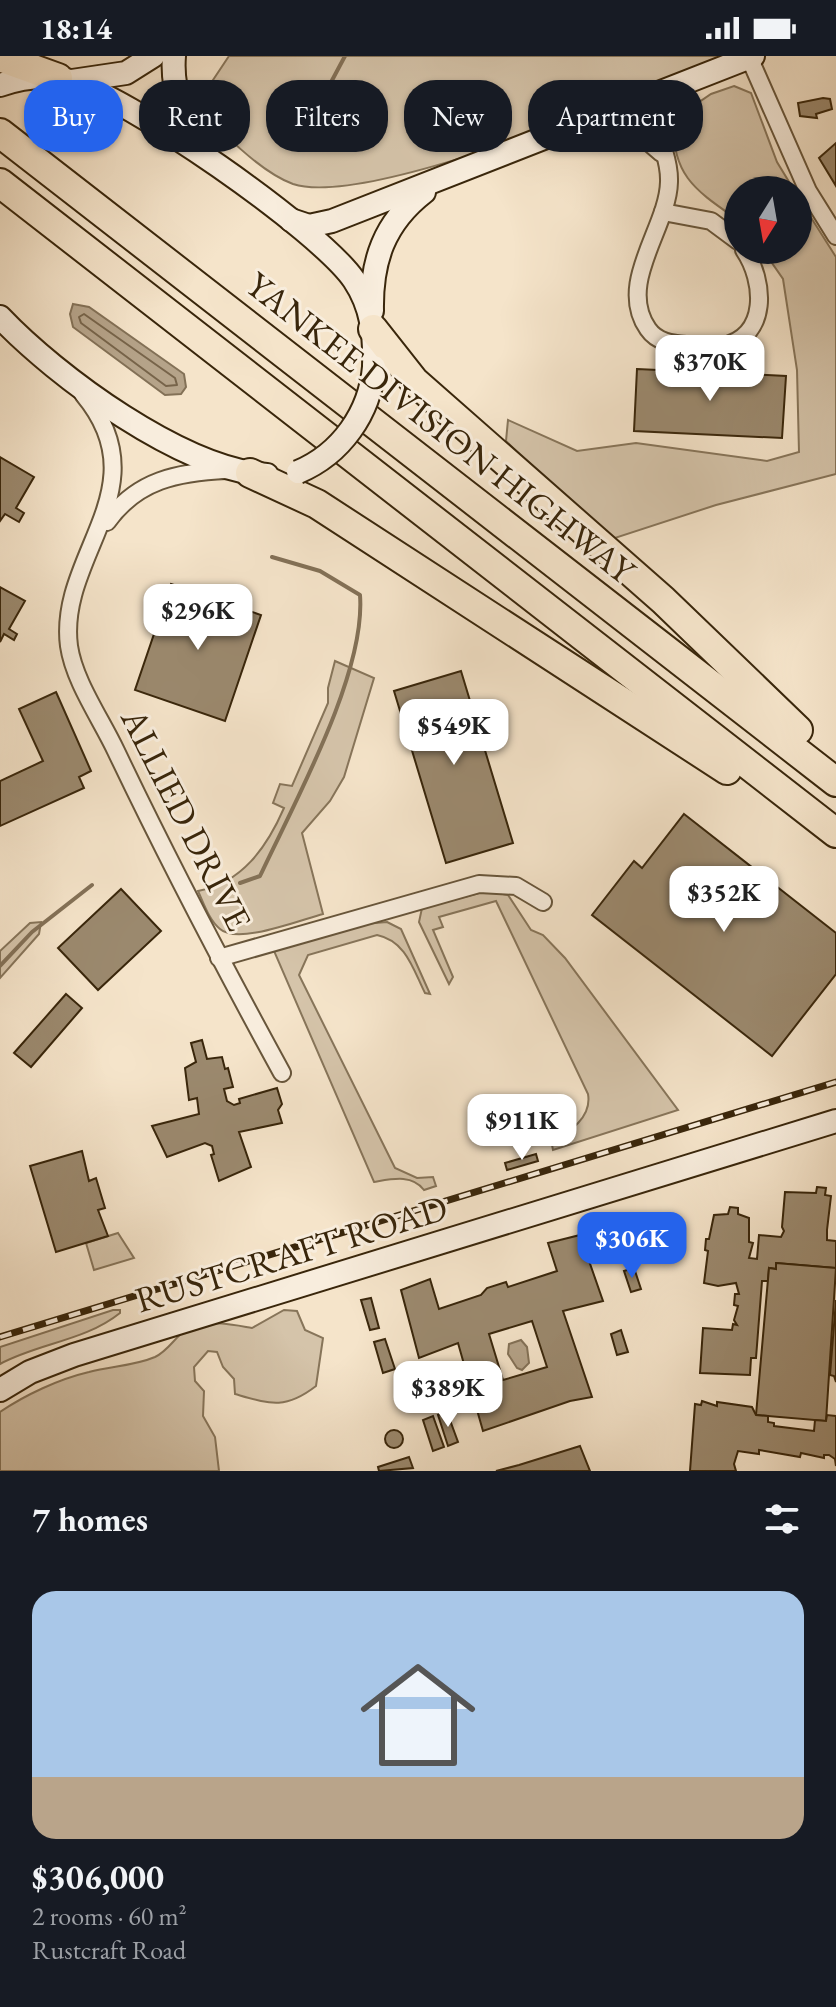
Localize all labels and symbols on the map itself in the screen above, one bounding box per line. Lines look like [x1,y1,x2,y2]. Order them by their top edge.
north arrow [724,176,812,264]
street label: YANKEE DIVISION HIGHWAY [237,261,646,595]
pin: $370K [654,335,766,403]
pin: $296K [142,584,254,652]
street label: ALLIED DRIVE [110,699,263,938]
pin: $549K [398,699,510,767]
pin: $352K [668,866,780,934]
pin: $911K [466,1094,578,1162]
street label: RUSTCRAFT ROAD [129,1184,453,1323]
pin: $306K [576,1212,688,1280]
pin: $389K [392,1361,504,1429]

